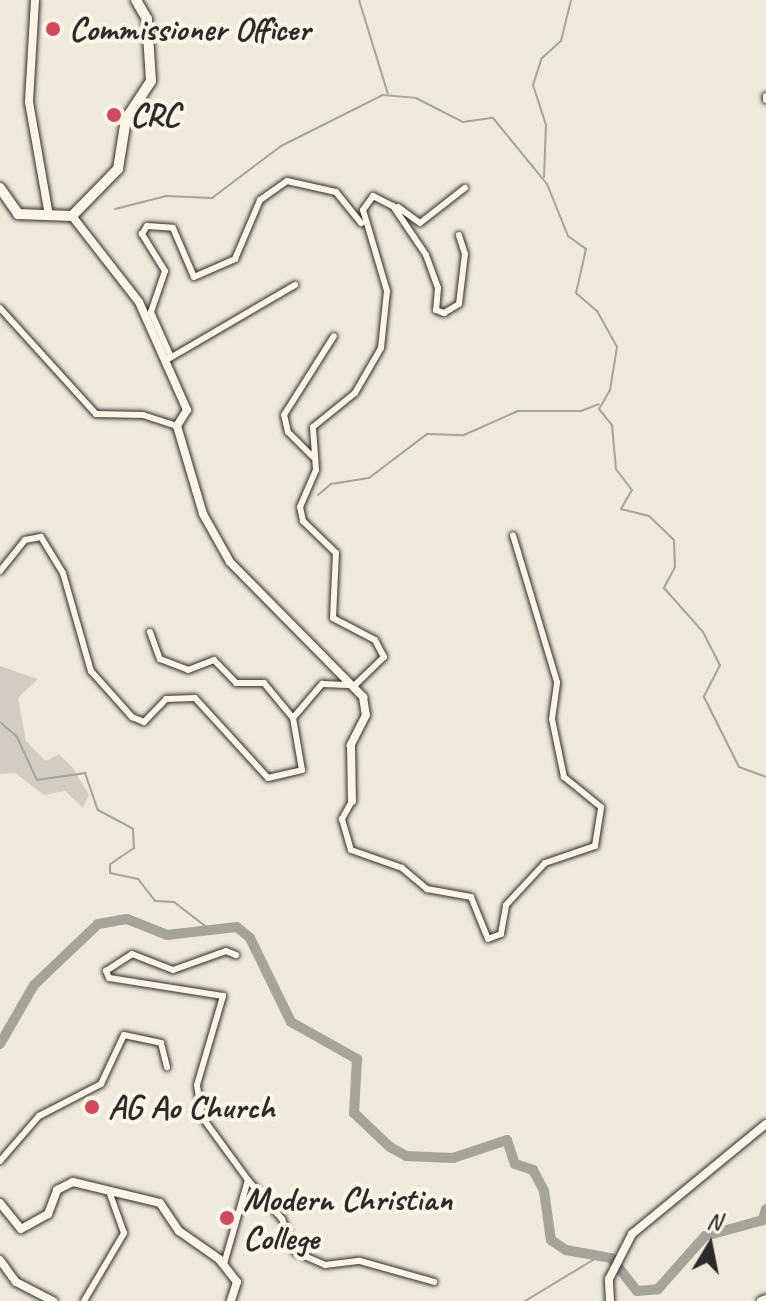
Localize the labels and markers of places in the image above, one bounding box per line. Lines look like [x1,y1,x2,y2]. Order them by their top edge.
place label: Commissioner Officer [69,9,310,49]
marker: Commissioner Officer [44,20,62,38]
place label: CRC [130,95,180,135]
marker: CRC [105,106,123,124]
place label: AG Ao Church [108,1087,274,1127]
marker: AG Ao Church [83,1098,101,1116]
place label: Modern Christian College [243,1178,452,1258]
marker: Modern Christian College [218,1209,236,1227]

